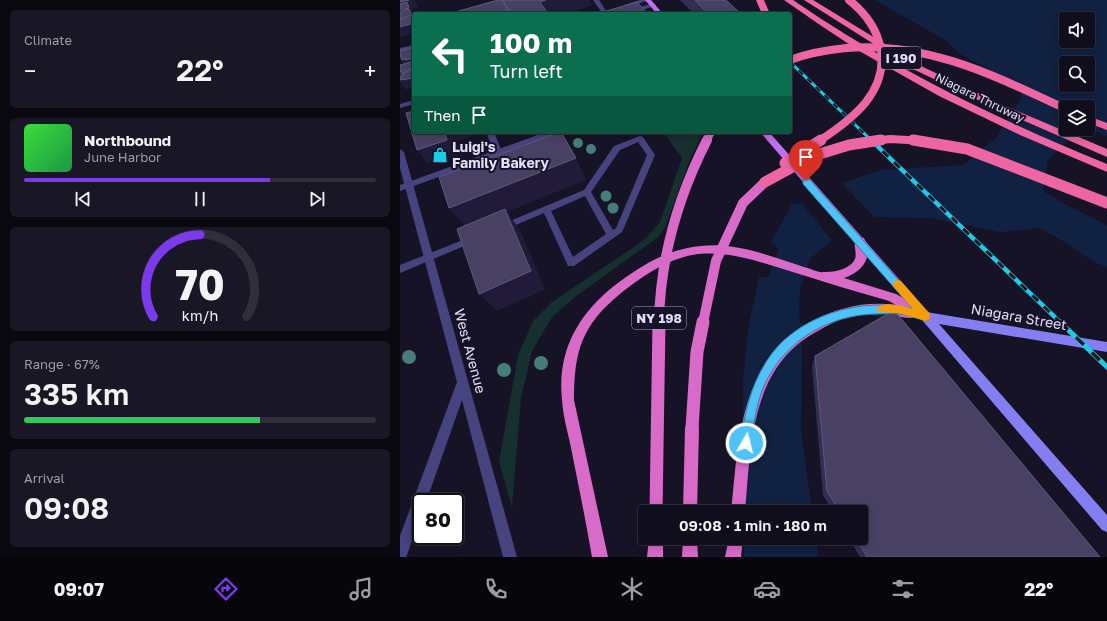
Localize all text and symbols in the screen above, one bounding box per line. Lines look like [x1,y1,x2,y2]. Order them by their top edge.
map controls [1059,12,1095,136]
button: sound [1059,12,1095,48]
text: 100 m [490,26,572,59]
icon: left [424,28,476,80]
text: Climate [24,32,72,48]
road number: I 190 [881,47,921,69]
text: 22° [176,52,224,88]
button: search [1059,56,1095,92]
text: − [24,57,36,84]
text: + [364,57,376,84]
text: Turn left [490,60,563,82]
street label: Niagara Thruway [933,70,1027,126]
button: layers [1059,100,1095,136]
icon: arrive [468,104,490,126]
text: Then [424,106,460,124]
text: Northbound [84,131,171,149]
place label: Luigi's Family Bakery [452,138,549,171]
pin [789,140,823,181]
shop icon: Luigi's Family Bakery [431,146,449,164]
icon: arrive [795,146,817,168]
text: June Harbor [84,149,161,165]
icon: previous [72,188,94,210]
icon: pause [189,188,211,210]
icon: next [306,188,328,210]
text: 70 [175,258,225,308]
street label: Niagara Street [970,300,1068,333]
text: km/h [182,306,218,323]
street label: West Avenue [451,307,490,395]
road number: NY 198 [632,307,686,329]
text: Range · 67% [24,356,100,372]
text: 335 km [24,376,129,412]
position arrow [725,422,767,464]
text: Arrival [24,470,65,486]
text: 09:08 [24,490,109,526]
speed limit sign: 80 [412,493,464,545]
text: 09:08 · 1 min · 180 m [679,516,827,534]
icon: directions [212,575,240,603]
icon: music [347,575,375,603]
icon: phone [482,575,510,603]
icon: climate [618,575,646,603]
icon: car [753,575,781,603]
icon: filters [889,575,917,603]
text: 09:07 [54,578,104,600]
text: 22° [1024,578,1053,600]

